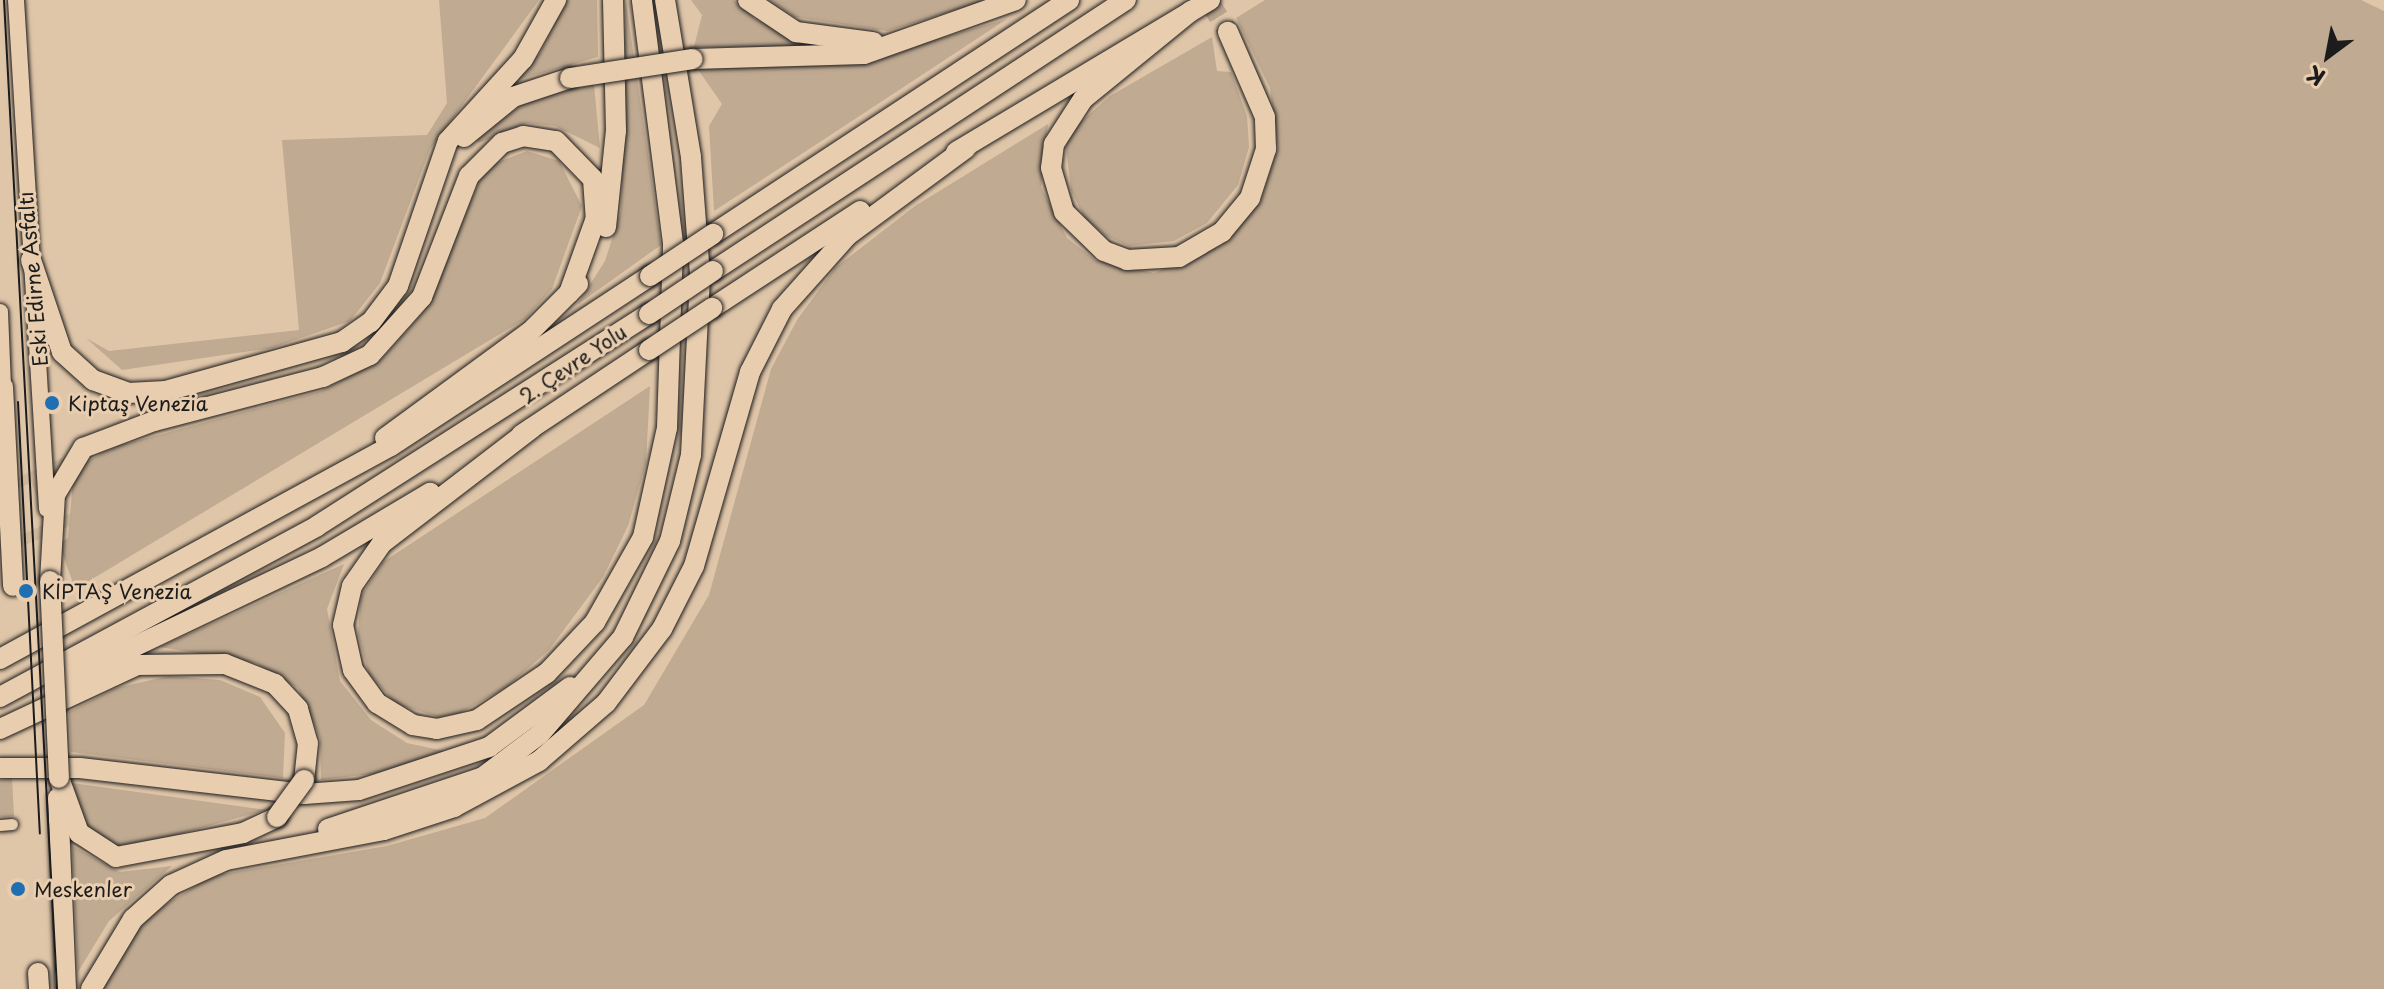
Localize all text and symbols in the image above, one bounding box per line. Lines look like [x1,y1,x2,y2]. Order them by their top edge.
north arrow [2288,16,2368,96]
text: K [2299,59,2331,95]
street label: Eski Edirne Asfaltı [13,190,53,368]
street label: 2. Çevre Yolu [515,319,631,409]
place label: Kiptaş Venezia [68,391,209,415]
marker: Kiptaş Venezia [43,394,61,412]
place label: KİPTAŞ Venezia [42,579,192,603]
marker: KİPTAŞ Venezia [17,582,35,600]
place label: Meskenler [34,877,132,901]
marker: Meskenler [9,880,27,898]

